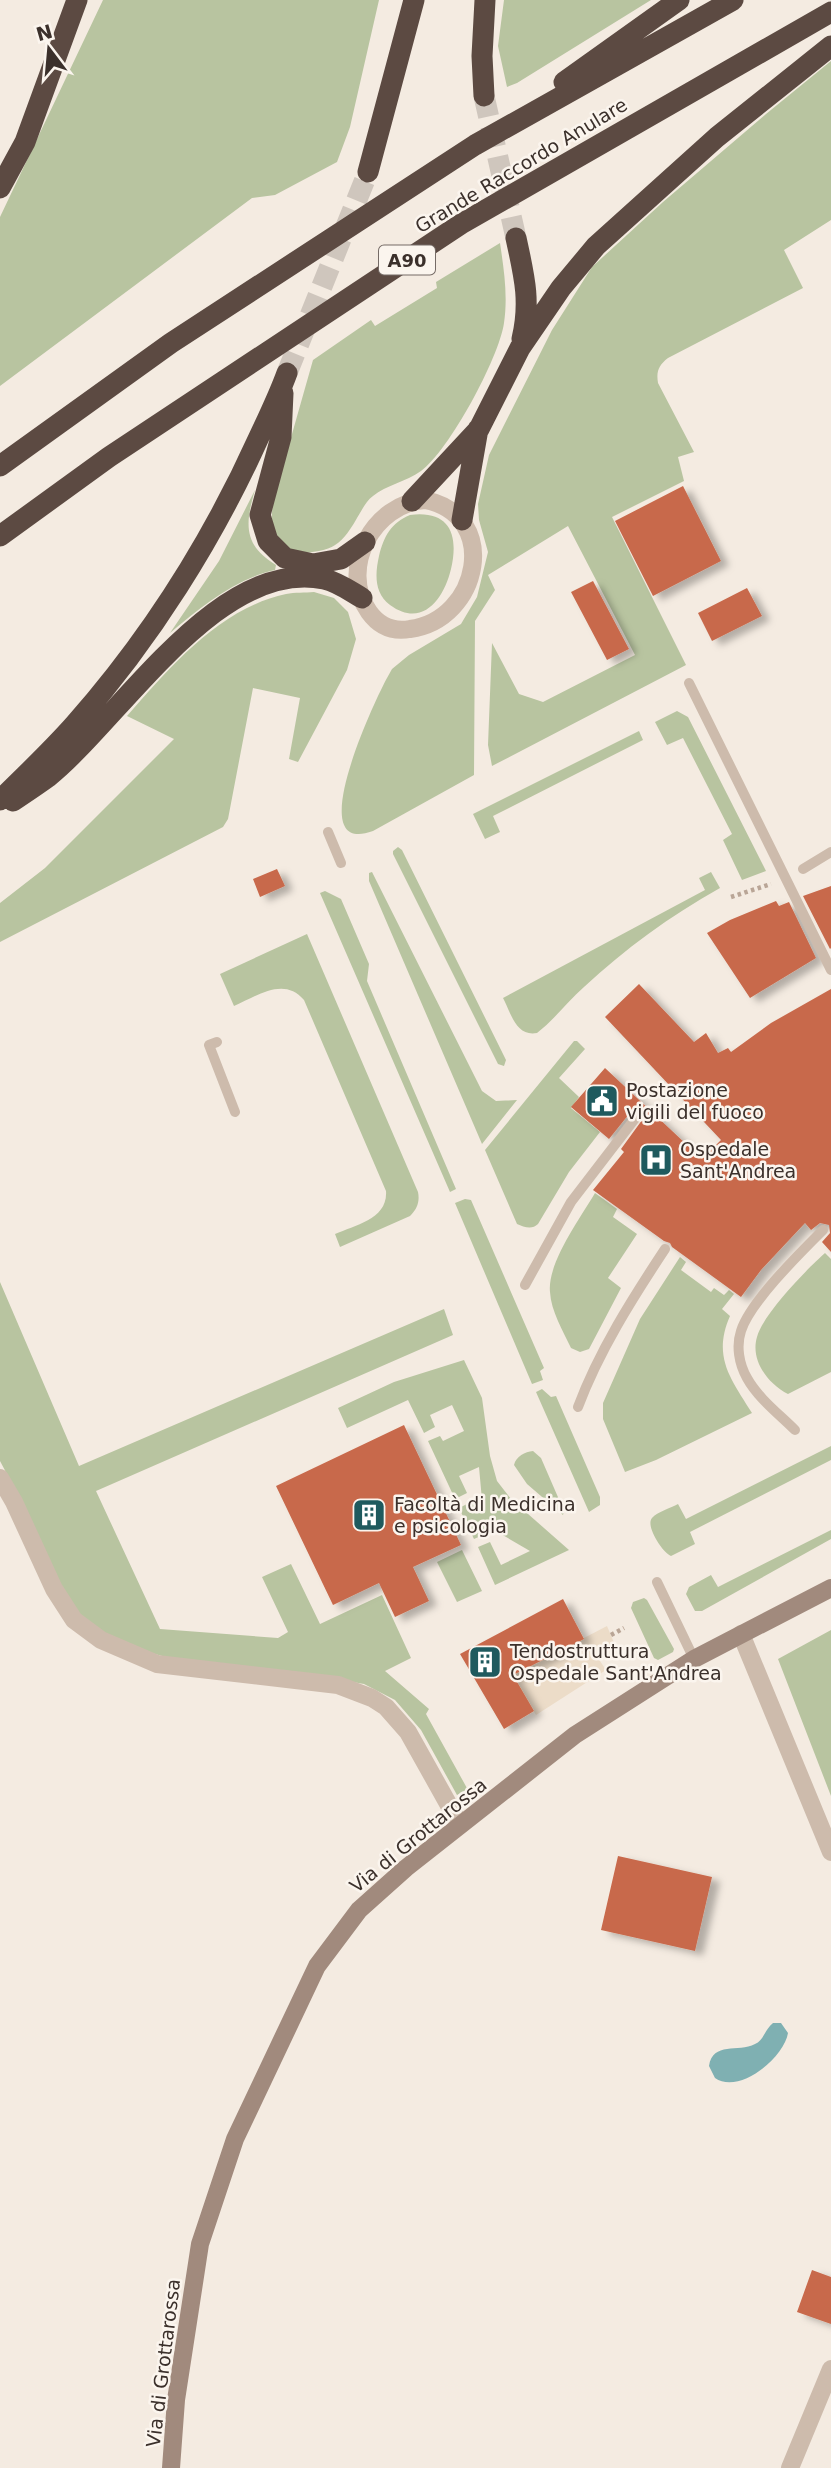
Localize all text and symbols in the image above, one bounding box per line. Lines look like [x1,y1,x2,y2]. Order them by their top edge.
north arrow [14,14,84,84]
text: N [34,20,55,45]
street label: Grande Raccordo Anulare [411,93,631,237]
road number: A90 [379,246,435,274]
place label: Postazione vigili del fuoco [626,1079,764,1123]
public building icon: Postazione vigili del fuoco [583,1082,621,1120]
place label: Ospedale Sant'Andrea [680,1138,796,1182]
hospital icon: Ospedale Sant'Andrea [637,1141,675,1179]
place label: Facoltà di Medicina e psicologia [394,1493,576,1537]
building icon: Facoltà di Medicina e psicologia [350,1496,388,1534]
place label: Tendostruttura Ospedale Sant'Andrea [509,1640,722,1684]
building icon: Tendostruttura Ospedale Sant'Andrea [466,1643,504,1681]
street label: Via di Grottarossa [345,1773,491,1897]
street label: Via di Grottarossa [142,2277,184,2449]

